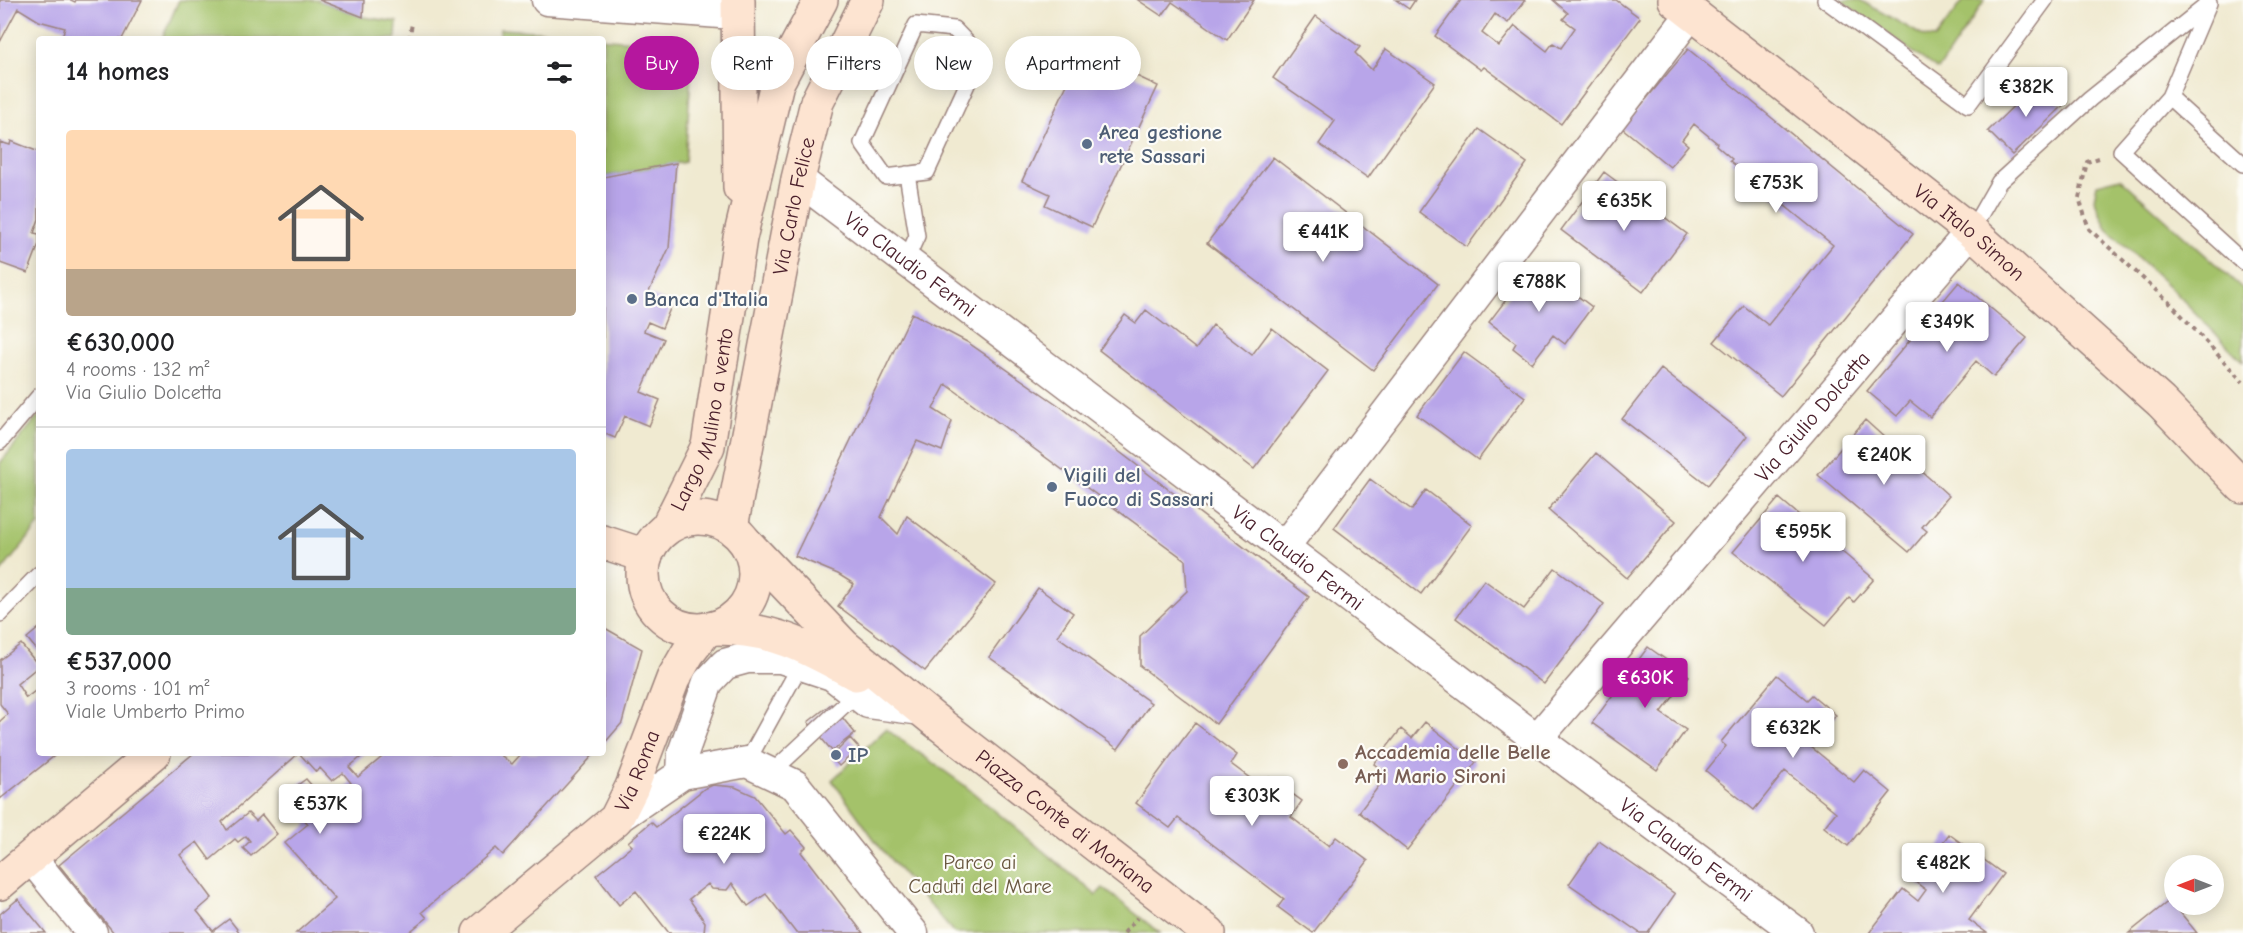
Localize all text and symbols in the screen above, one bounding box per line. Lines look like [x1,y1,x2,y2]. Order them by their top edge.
chip: Buy [624,36,699,90]
chip: Rent [711,36,794,90]
chip: Filters [806,36,902,90]
chip: New [914,36,993,90]
chip: Apartment [1005,36,1141,90]
icon: filters [543,56,576,89]
text: 14 homes [66,57,169,87]
pin: €382K [1984,67,2068,118]
text: €382K [1998,75,2054,98]
place label: Area gestione rete Sassari [1099,120,1222,168]
street label: Via Carlo Felice [768,135,820,277]
marker: Area gestione rete Sassari [1080,137,1094,151]
pin: €753K [1734,163,1818,214]
icon: home [267,169,375,277]
text: €753K [1749,171,1803,194]
street label: Via Italo Simon [1909,179,2030,286]
pin: €635K [1582,181,1666,232]
text: €635K [1596,189,1652,212]
street label: Via Claudio Fermi [840,207,981,322]
pin: €441K [1281,212,1365,263]
text: €441K [1297,220,1349,243]
pin: €788K [1497,262,1581,313]
text: €788K [1512,270,1566,293]
place label: Banca d'Italia [644,287,769,311]
marker: Banca d'Italia [625,292,639,306]
pin: €349K [1905,302,1989,353]
text: €349K [1920,310,1974,333]
street label: Largo Mulino a vento [666,326,738,515]
text: €630,000 [66,328,175,358]
street label: Via Giulio Dolcetta [1750,347,1875,487]
text: 4 rooms · 132 m² [66,358,210,381]
text: Via Giulio Dolcetta [66,381,222,404]
pin: €240K [1842,435,1926,486]
text: €240K [1856,443,1912,466]
place label: Vigili del Fuoco di Sassari [1064,463,1214,511]
marker: Vigili del Fuoco di Sassari [1045,480,1059,494]
icon: home [267,488,375,596]
street label: Via Claudio Fermi [1227,500,1368,615]
pin: €595K [1761,512,1845,563]
text: €595K [1775,520,1831,543]
text: €537,000 [66,647,172,677]
pin: €630K [1603,658,1687,709]
text: €630K [1617,666,1673,689]
text: 3 rooms · 101 m² [66,677,210,700]
text: Viale Umberto Primo [66,700,245,723]
pin: €632K [1751,708,1835,759]
text: €632K [1765,716,1821,739]
street label: Via Roma [610,727,664,815]
place label: Accademia delle Belle Arti Mario Sironi [1355,740,1551,788]
place label: IP [848,743,869,767]
street label: Piazza Conte di Moriana [971,745,1159,898]
marker: IP [829,748,843,762]
marker: Accademia delle Belle Arti Mario Sironi [1336,757,1350,771]
pin: €303K [1210,776,1294,827]
pin: €537K [278,784,362,835]
text: €303K [1224,784,1280,807]
text: €537K [293,792,347,815]
street label: Via Claudio Fermi [1615,793,1757,907]
pin: €224K [682,814,766,865]
text: €224K [697,822,751,845]
pin: €482K [1901,843,1985,894]
park label: Parco ai Caduti del Mare [908,850,1052,898]
text: €482K [1916,851,1970,874]
north arrow [2164,855,2224,915]
map controls [2164,855,2224,915]

